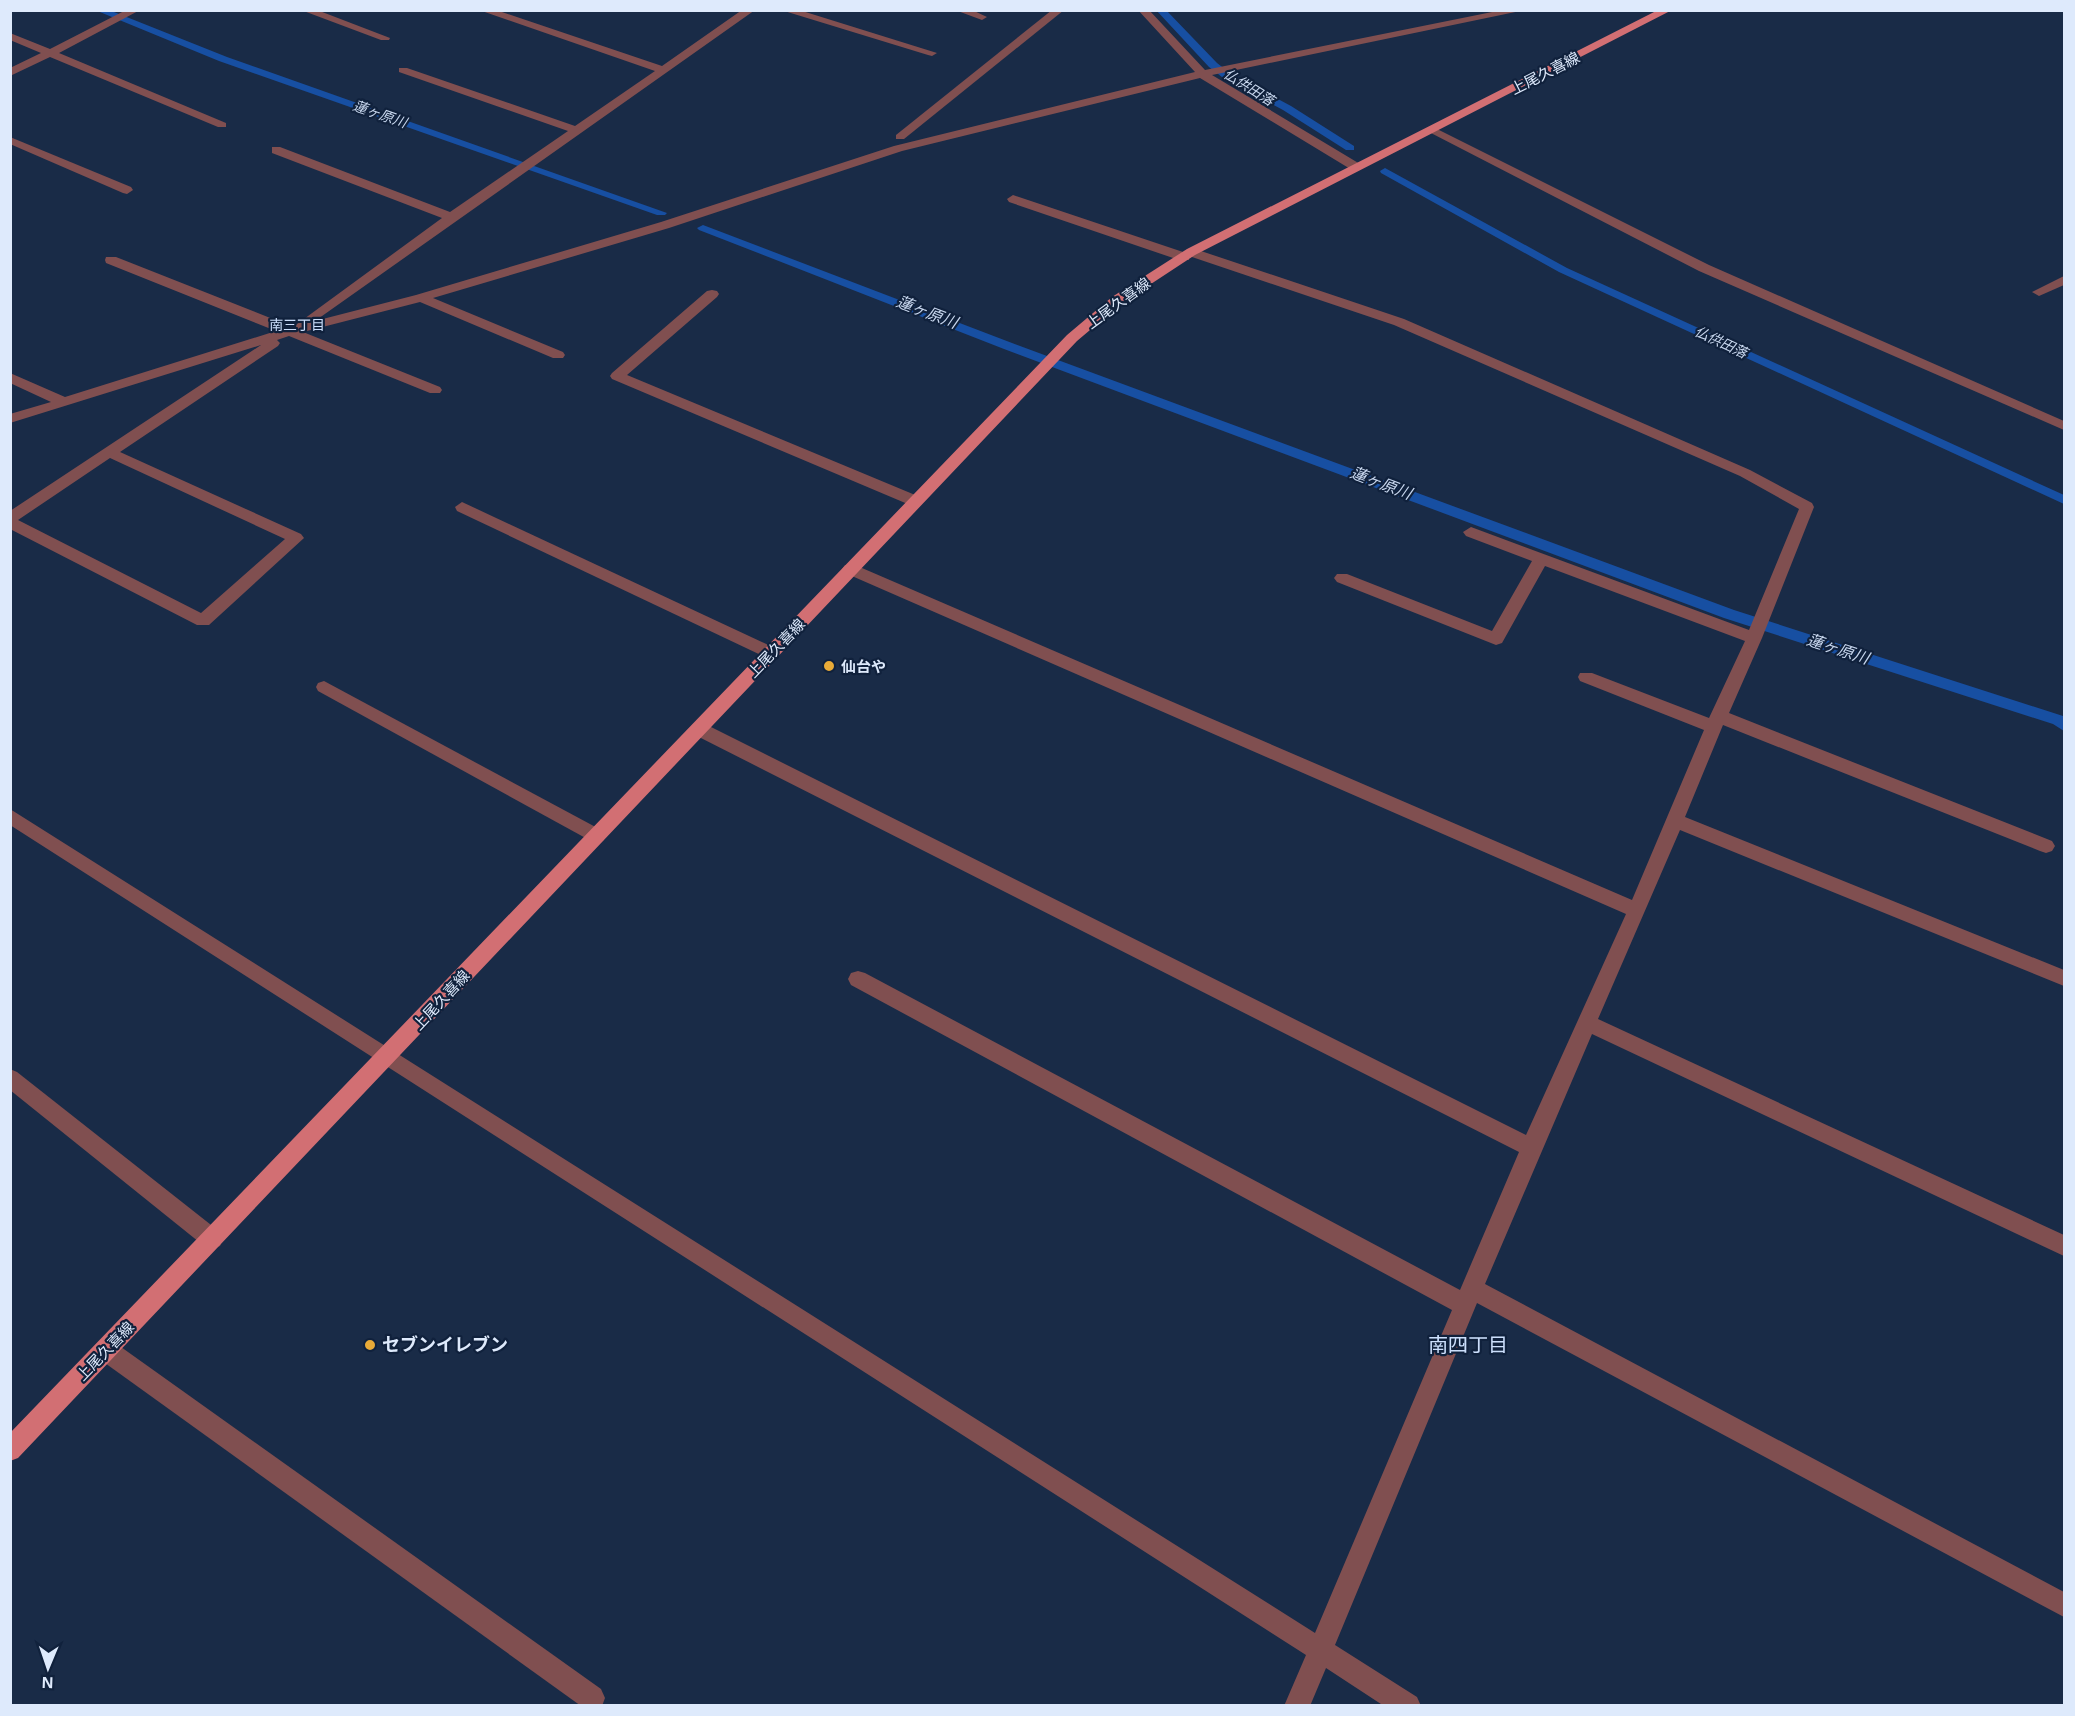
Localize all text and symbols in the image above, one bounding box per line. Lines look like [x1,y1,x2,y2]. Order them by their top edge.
street label: 上尾久喜線 [1508,48,1582,98]
water label: 仏供田落 [1221,65,1279,110]
water label: 蓮ヶ原川 [351,97,411,131]
street label: 上尾久喜線 [1083,274,1153,332]
water label: 蓮ヶ原川 [894,293,962,332]
district label: 南三丁目 [269,317,325,333]
water label: 仏供田落 [1692,323,1752,362]
water label: 蓮ヶ原川 [1348,464,1416,503]
street label: 上尾久喜線 [744,615,808,681]
water label: 蓮ヶ原川 [1805,631,1873,668]
place label: 仙台や [841,658,886,675]
marker: 仙台や [822,659,836,673]
street label: 上尾久喜線 [409,967,473,1033]
street label: 上尾久喜線 [73,1318,137,1384]
district label: 南四丁目 [1428,1334,1508,1356]
place label: セブンイレブン [382,1335,508,1355]
marker: セブンイレブン [363,1338,377,1352]
north arrow [18,1638,78,1698]
text: N [41,1674,54,1691]

